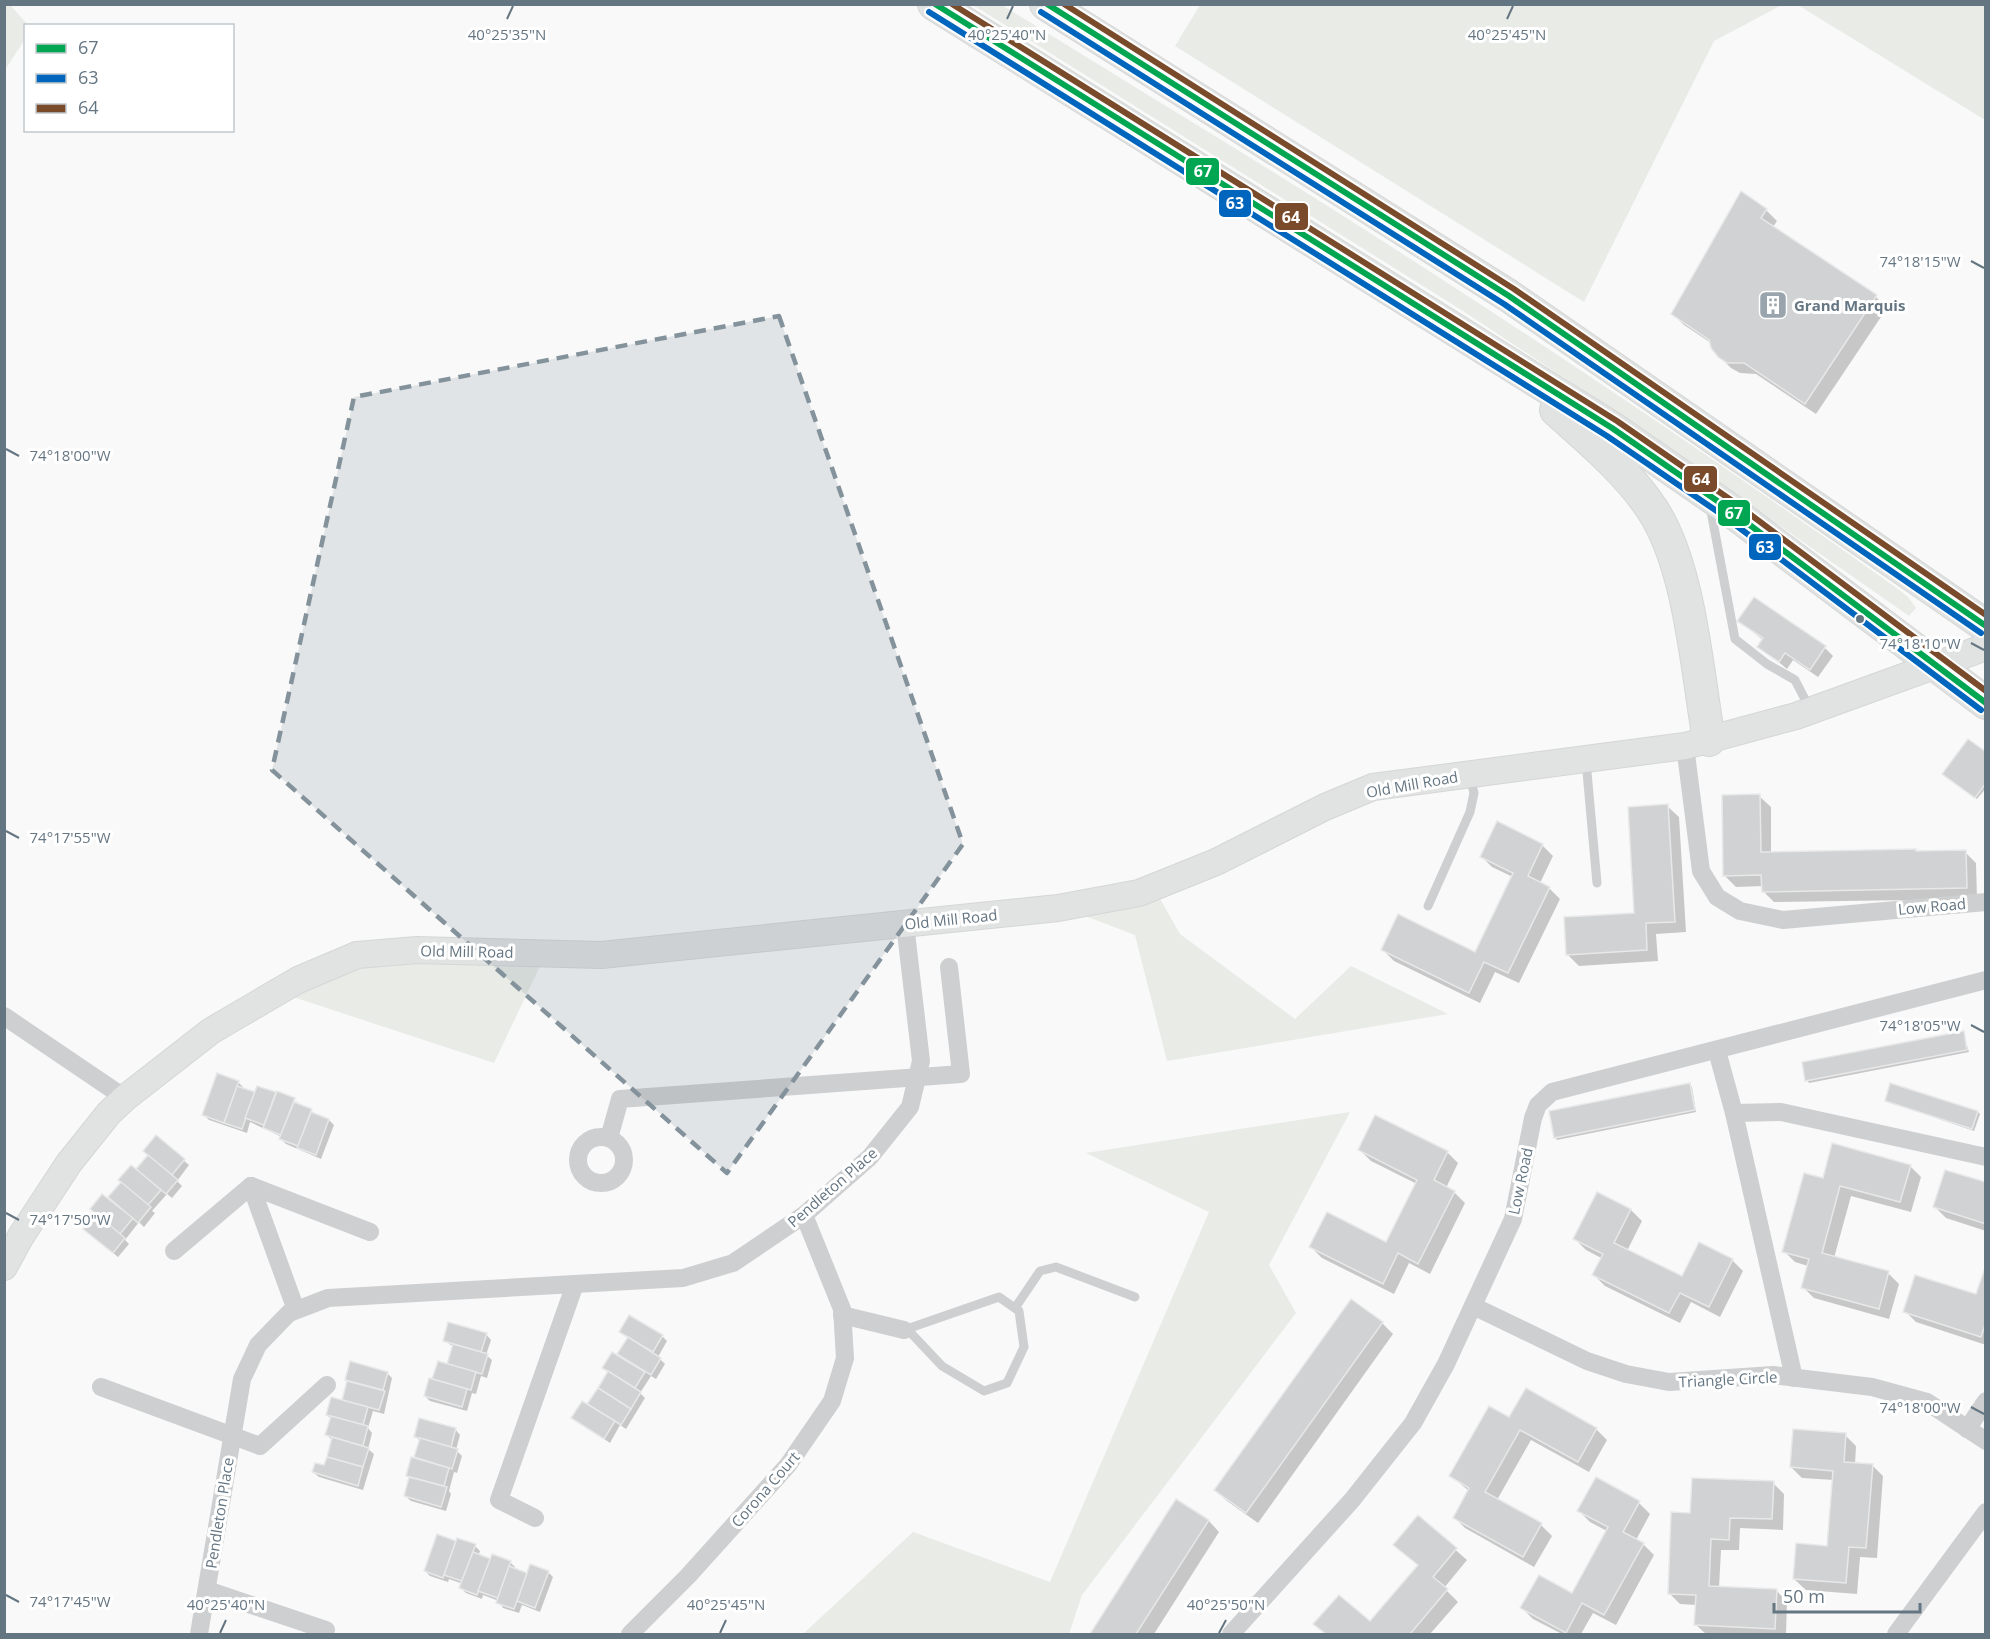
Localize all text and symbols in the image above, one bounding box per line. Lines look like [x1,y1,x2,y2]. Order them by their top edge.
legend [24,24,234,132]
text: 40°25'35"N [468,24,546,44]
text: 40°25'40"N [968,24,1046,44]
text: 40°25'45"N [1468,24,1546,44]
text: 67 [78,35,99,59]
text: 63 [78,65,99,89]
text: 64 [78,95,99,119]
line badge: 67 [1185,157,1220,186]
text: 67 [1194,160,1212,182]
line badge: 63 [1218,189,1252,218]
text: 63 [1226,192,1244,214]
line badge: 64 [1274,202,1309,231]
text: 64 [1282,206,1300,228]
text: 74°18'15"W [1880,251,1961,271]
building icon: Grand Marquis [1757,289,1789,321]
place label: Grand Marquis [1794,295,1905,315]
text: 74°18'00"W [30,445,111,465]
line badge: 64 [1683,465,1718,493]
text: 64 [1692,468,1710,490]
line badge: 67 [1717,499,1751,527]
text: 67 [1725,502,1743,524]
line badge: 63 [1748,533,1782,561]
text: 63 [1756,536,1774,558]
unlabelled marker [1854,613,1866,625]
text: 74°18'10"W [1880,633,1961,653]
street label: Old Mill Road [1364,766,1460,802]
text: 74°17'55"W [30,827,111,847]
street label: Low Road [1897,893,1967,919]
street label: Old Mill Road [904,904,998,934]
street label: Old Mill Road [420,940,514,962]
text: 74°18'05"W [1880,1015,1961,1035]
street label: Pendleton Place [783,1143,881,1231]
street label: Low Road [1503,1146,1537,1216]
text: 74°17'50"W [30,1209,111,1229]
street label: Triangle Circle [1678,1366,1778,1392]
text: 74°18'00"W [1880,1397,1961,1417]
street label: Corona Court [727,1447,803,1531]
street label: Pendleton Place [200,1456,238,1570]
scale bar [1774,1576,1920,1614]
text: 50 m [1783,1584,1825,1608]
text: 74°17'45"W [30,1591,111,1611]
text: 40°25'40"N [187,1594,265,1614]
text: 40°25'45"N [687,1594,765,1614]
text: 40°25'50"N [1187,1594,1265,1614]

